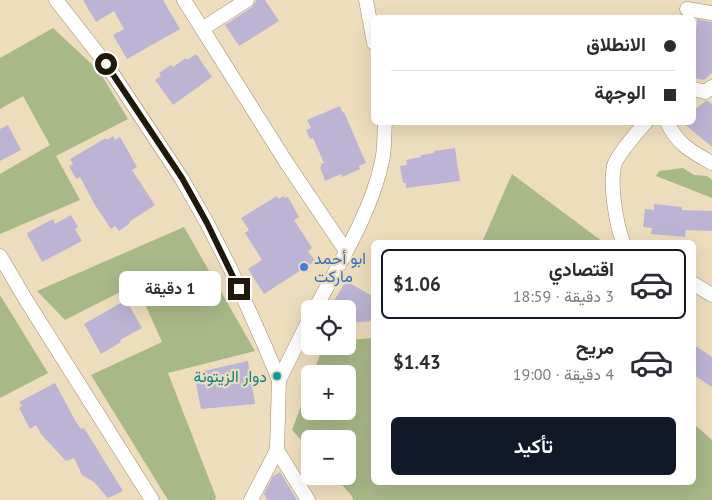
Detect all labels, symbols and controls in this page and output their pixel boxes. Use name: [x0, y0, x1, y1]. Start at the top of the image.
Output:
text: الانطلاق: [586, 32, 646, 56]
route start: [95, 53, 117, 75]
text: الوجهة: [594, 80, 646, 104]
place label: ابو أحمد ماركت: [314, 248, 366, 287]
text: اقتصادي: [549, 257, 614, 281]
marker: ابو أحمد ماركت: [298, 261, 310, 273]
icon: car: [629, 262, 674, 307]
callout: 1 دقيقة: [119, 272, 222, 306]
text: $1.06: [393, 272, 441, 296]
text: 1 دقيقة: [145, 278, 195, 298]
route end: [228, 278, 250, 300]
text: 3 دقيقة · 18:59: [513, 286, 614, 306]
map controls: [301, 300, 356, 485]
button: locate: [301, 300, 356, 355]
text: مريح: [576, 335, 614, 359]
icon: car: [629, 340, 674, 385]
text: $1.43: [393, 350, 441, 374]
text: 4 دقيقة · 19:00: [513, 364, 614, 384]
button: +: [301, 365, 356, 420]
place label: دوار الزيتونة: [194, 366, 267, 387]
marker: دوار الزيتونة: [271, 370, 283, 382]
button: تأكيد: [391, 417, 676, 475]
button: −: [301, 430, 356, 485]

